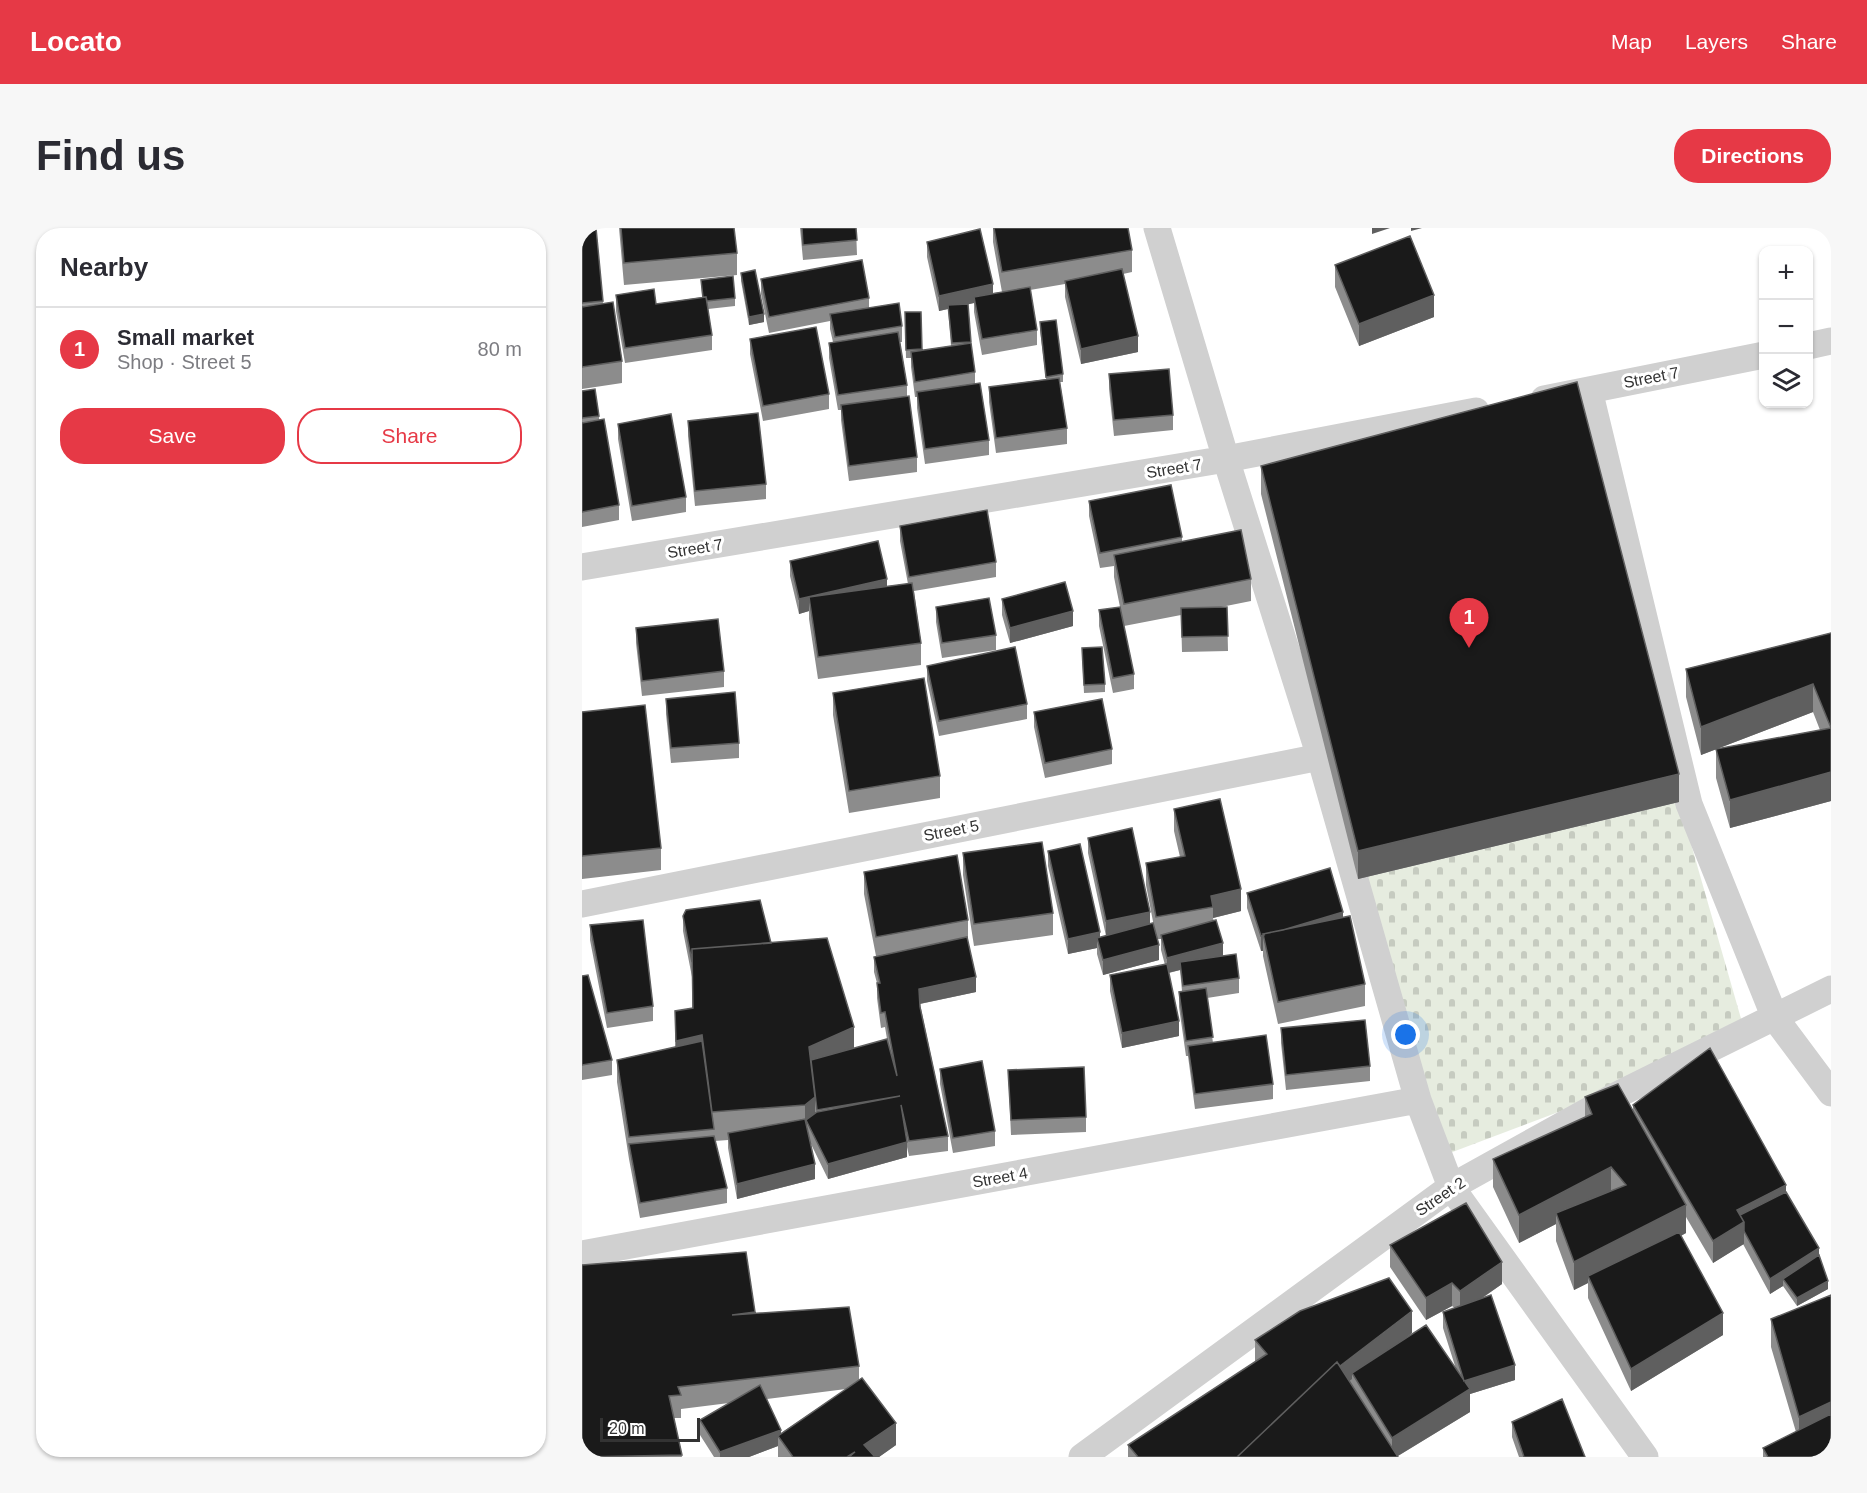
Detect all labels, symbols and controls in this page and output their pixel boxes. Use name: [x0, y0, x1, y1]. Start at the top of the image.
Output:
text: Locato: [30, 26, 122, 57]
text: Map: [1611, 30, 1652, 53]
text: Layers: [1685, 30, 1748, 53]
text: Share: [1781, 30, 1837, 53]
button: Directions: [1674, 129, 1831, 183]
text: Find us: [36, 132, 185, 179]
map controls: [1759, 246, 1813, 408]
button: +: [1759, 246, 1813, 300]
text: Nearby: [60, 252, 148, 282]
button: −: [1759, 300, 1813, 354]
text: Small market: [117, 325, 254, 350]
text: 1: [74, 338, 85, 360]
text: 80 m: [478, 338, 522, 360]
text: Shop · Street 5: [117, 351, 252, 373]
button: layers: [1759, 354, 1813, 408]
street label: Street 7: [1622, 364, 1680, 391]
button: Save: [60, 408, 285, 464]
button: Share: [297, 408, 522, 464]
street label: Street 7: [1145, 456, 1203, 481]
street label: Street 7: [666, 536, 724, 561]
pin: 1: [1450, 598, 1488, 648]
street label: Street 5: [922, 817, 980, 844]
your location: [1391, 1020, 1420, 1049]
street label: Street 4: [971, 1164, 1029, 1191]
street label: Street 2: [1412, 1174, 1468, 1219]
scale bar: [600, 1415, 700, 1442]
text: 20 m: [609, 1420, 645, 1437]

